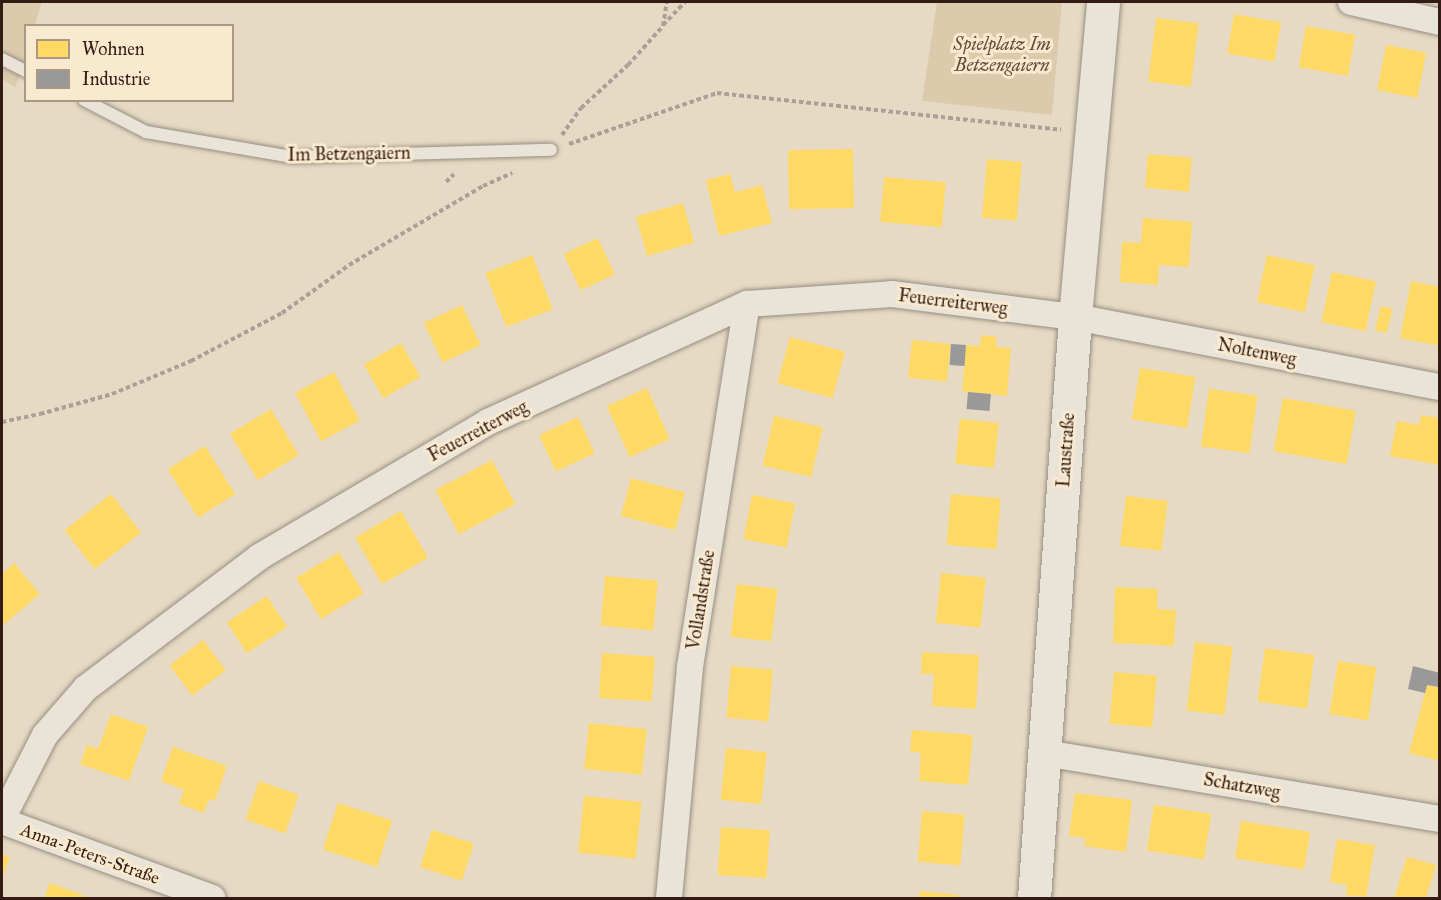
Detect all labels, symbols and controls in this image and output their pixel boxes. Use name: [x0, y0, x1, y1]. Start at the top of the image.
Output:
legend: [24, 24, 234, 102]
park label: Spielplatz Im Betzengaiern: [953, 34, 1051, 76]
text: Wohnen: [82, 38, 144, 60]
text: Industrie: [82, 68, 150, 90]
street label: Im Betzengaiern: [287, 142, 411, 166]
street label: Feuerreiterweg: [897, 285, 1009, 319]
street label: Noltenweg: [1216, 334, 1298, 370]
street label: Feuerreiterweg: [424, 396, 532, 466]
street label: Laustraße: [1053, 412, 1079, 488]
street label: Vollandstraße: [682, 549, 720, 651]
street label: Schatzweg: [1202, 769, 1282, 803]
street label: Anna-Peters-Straße: [18, 819, 162, 889]

